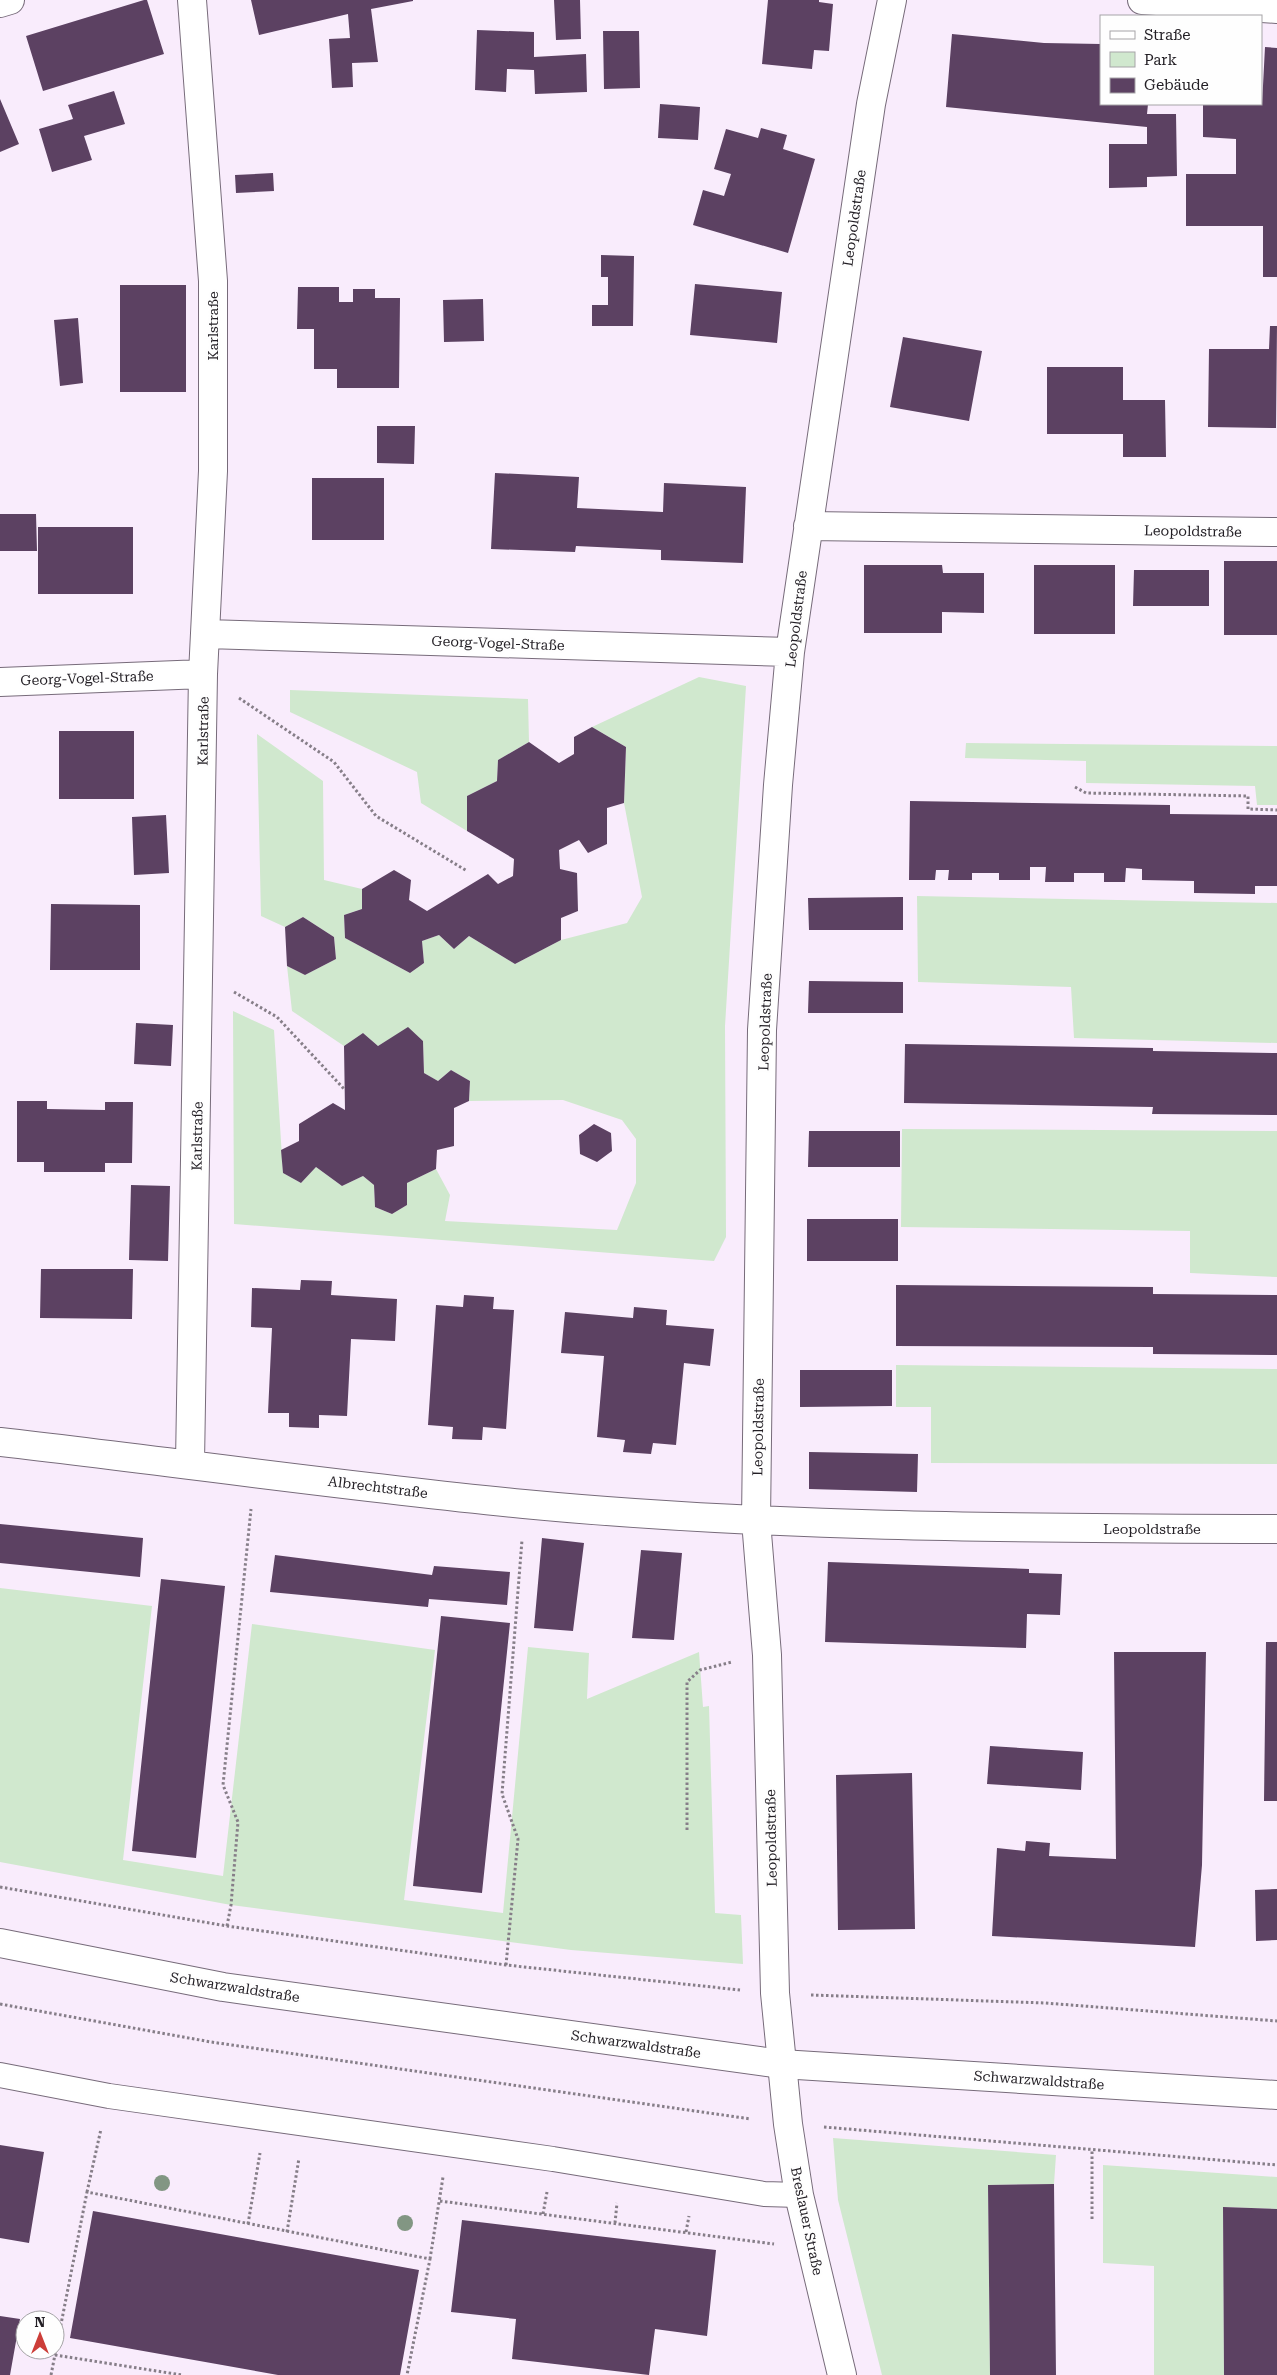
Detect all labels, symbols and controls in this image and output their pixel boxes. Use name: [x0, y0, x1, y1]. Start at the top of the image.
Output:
legend: [1100, 15, 1262, 105]
text: Straße: [1144, 26, 1191, 44]
text: Park: [1144, 51, 1178, 69]
text: Gebäude: [1144, 76, 1209, 94]
street label: Leopoldstraße: [839, 168, 869, 267]
street label: Karlstraße: [205, 291, 221, 361]
street label: Leopoldstraße: [1144, 522, 1242, 540]
street label: Leopoldstraße: [782, 569, 810, 668]
street label: Georg-Vogel-Straße: [431, 633, 565, 653]
street label: Georg-Vogel-Straße: [20, 668, 154, 688]
street label: Karlstraße: [194, 696, 212, 766]
street label: Leopoldstraße: [755, 973, 775, 1071]
street label: Karlstraße: [188, 1101, 206, 1171]
street label: Leopoldstraße: [749, 1378, 767, 1476]
street label: Albrechtstraße: [327, 1473, 429, 1501]
street label: Leopoldstraße: [1103, 1521, 1201, 1537]
street label: Leopoldstraße: [762, 1789, 780, 1887]
street label: Schwarzwaldstraße: [169, 1969, 301, 2005]
street label: Schwarzwaldstraße: [570, 2027, 702, 2061]
street label: Schwarzwaldstraße: [973, 2067, 1105, 2093]
street label: Breslauer Straße: [788, 2165, 826, 2277]
north arrow: [15, 2310, 65, 2360]
text: N: [35, 2314, 46, 2330]

